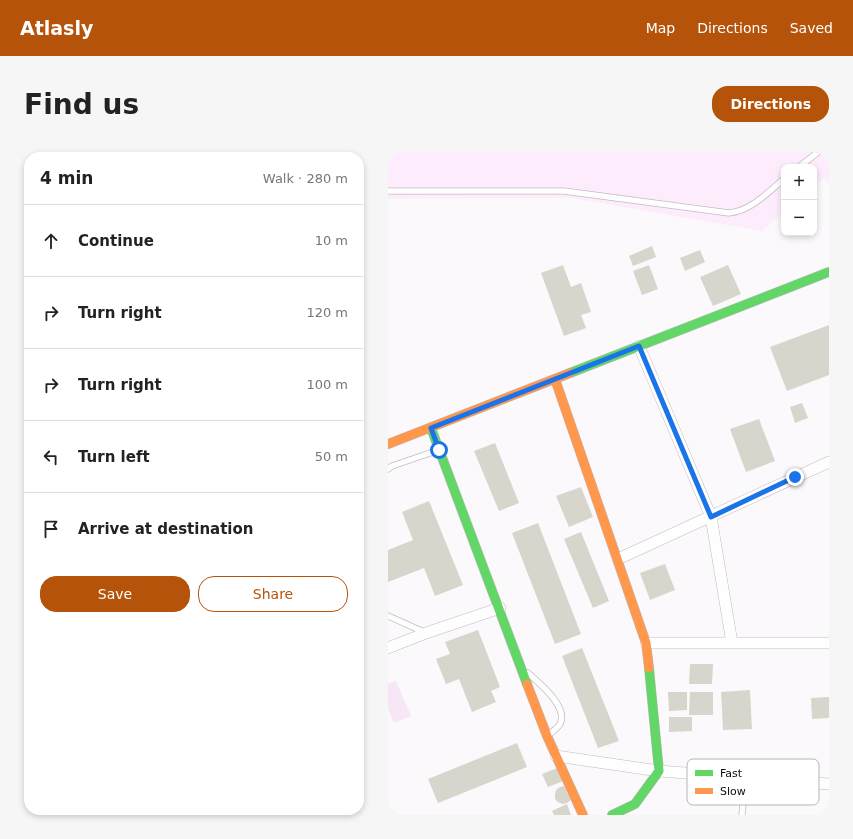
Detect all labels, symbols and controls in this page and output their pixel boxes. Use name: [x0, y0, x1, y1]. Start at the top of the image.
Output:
text: Atlasly: [20, 17, 93, 39]
text: Map: [646, 20, 675, 36]
text: Directions: [697, 20, 768, 36]
text: Saved: [790, 20, 833, 36]
button: Directions: [712, 86, 829, 122]
text: Find us: [24, 88, 139, 121]
map controls: [781, 164, 817, 236]
button: +: [781, 164, 817, 200]
text: 4 min: [40, 168, 93, 188]
text: Walk · 280 m: [263, 171, 348, 186]
button: −: [781, 200, 817, 236]
icon: ahead: [40, 230, 62, 252]
text: Continue: [78, 232, 154, 250]
text: 10 m: [315, 233, 348, 248]
icon: right: [40, 302, 62, 324]
text: Turn right: [78, 304, 162, 322]
text: 120 m: [306, 305, 348, 320]
icon: right: [40, 374, 62, 396]
text: Turn right: [78, 376, 162, 394]
text: 100 m: [306, 377, 348, 392]
route start: [430, 441, 448, 459]
icon: left: [40, 446, 62, 468]
text: Turn left: [78, 448, 150, 466]
text: 50 m: [315, 449, 348, 464]
route end: [786, 468, 804, 486]
icon: arrive: [40, 518, 62, 540]
text: Arrive at destination: [78, 520, 253, 538]
button: Save: [40, 576, 190, 612]
button: Share: [198, 576, 348, 612]
legend: [687, 759, 819, 805]
text: Fast: [720, 767, 743, 780]
text: Slow: [720, 785, 746, 798]

